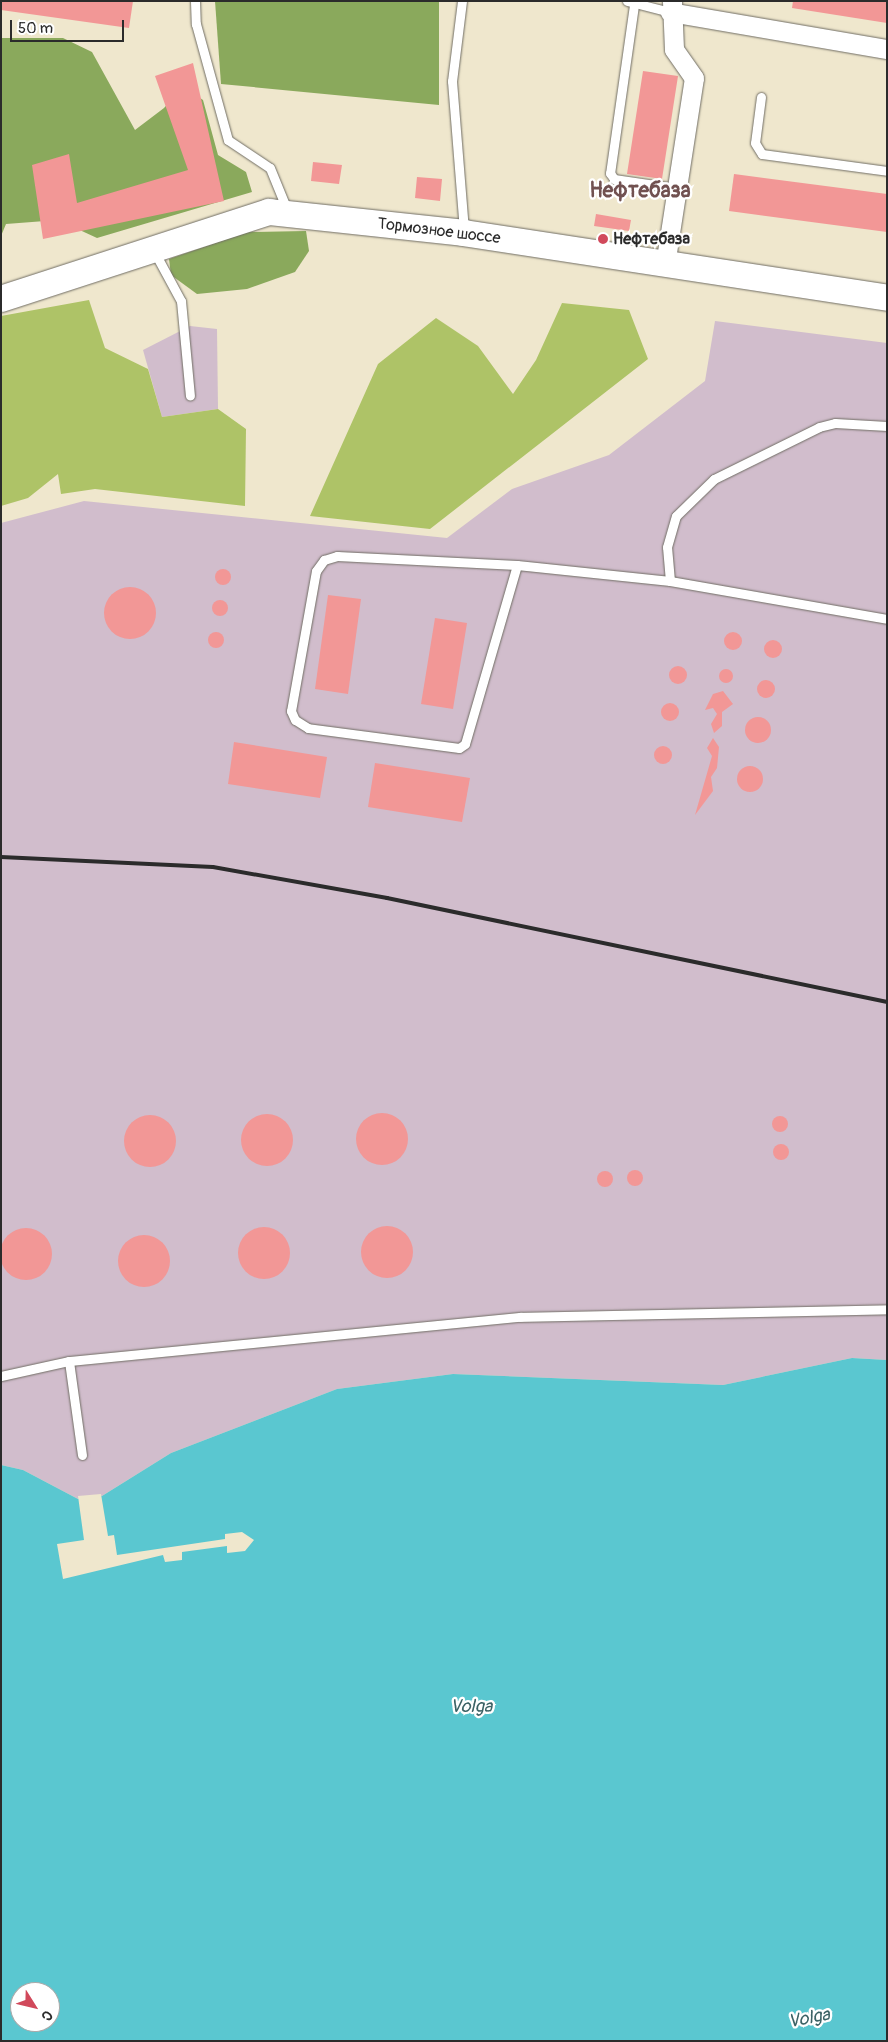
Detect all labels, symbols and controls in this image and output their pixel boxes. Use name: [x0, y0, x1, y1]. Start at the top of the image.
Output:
scale bar: [12, 10, 126, 42]
text: 50 m: [18, 19, 53, 38]
district label: Нефтебаза: [589, 178, 691, 204]
street label: Тормозное шоссе: [376, 214, 502, 248]
place label: Нефтебаза: [613, 229, 690, 249]
marker: Нефтебаза: [597, 233, 609, 245]
water label: Volga: [450, 1696, 492, 1718]
north arrow: [10, 1982, 60, 2032]
water label: Volga: [786, 2004, 832, 2034]
text: С: [37, 2007, 56, 2024]

